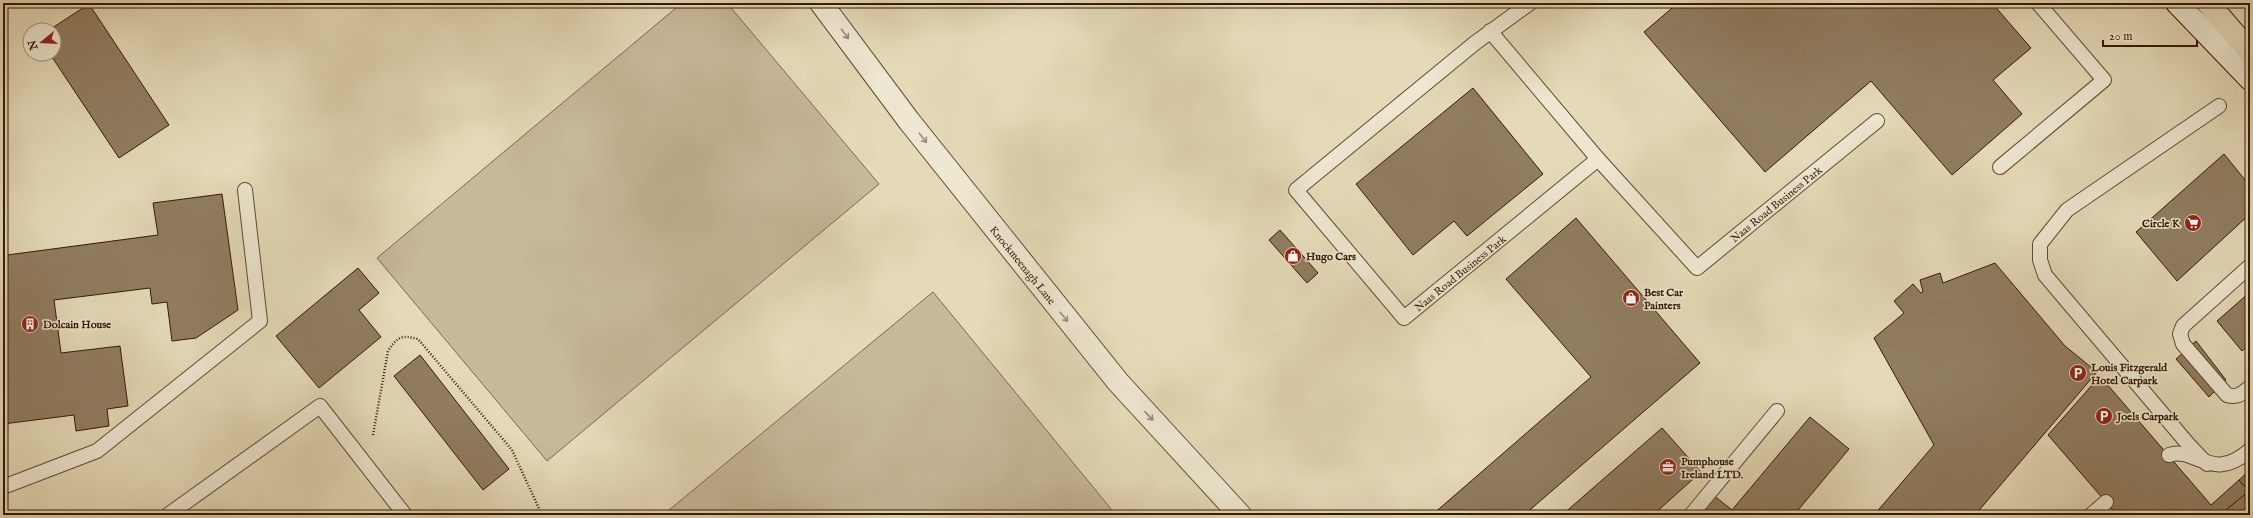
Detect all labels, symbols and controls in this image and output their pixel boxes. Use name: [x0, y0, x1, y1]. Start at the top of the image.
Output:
north arrow: [22, 22, 62, 62]
scale bar: [2103, 22, 2197, 48]
one-way arrow: [840, 29, 849, 40]
text: 20 m: [2109, 29, 2132, 44]
text: N: [25, 38, 42, 52]
one-way arrow: [919, 133, 927, 144]
street label: Naas Road Business Park: [1728, 163, 1825, 246]
supermarket icon: Circle K: [2183, 213, 2203, 233]
place label: Circle K: [2142, 217, 2181, 231]
street label: Knockmeenagh Lane: [986, 223, 1058, 308]
street label: Naas Road Business Park: [1412, 232, 1509, 315]
shop icon: Hugo Cars: [1283, 246, 1303, 266]
place label: Hugo Cars: [1306, 250, 1356, 264]
place label: Best Car Painters: [1644, 286, 1684, 313]
shop icon: Best Car Painters: [1621, 288, 1641, 308]
one-way arrow: [1060, 311, 1069, 322]
building icon: Dolcain House: [20, 314, 40, 334]
place label: Dolcain House: [43, 318, 111, 332]
place label: Louis Fitzgerald Hotel Carpark: [2090, 361, 2168, 388]
parking icon: Louis Fitzgerald Hotel Carpark: [2068, 363, 2088, 383]
parking icon: Joels Carpark: [2094, 406, 2114, 426]
place label: Joels Carpark: [2115, 410, 2180, 424]
one-way arrow: [1144, 411, 1153, 421]
place label: Pumphouse Ireland LTD.: [1681, 455, 1744, 482]
office icon: Pumphouse Ireland LTD.: [1658, 457, 1678, 477]

